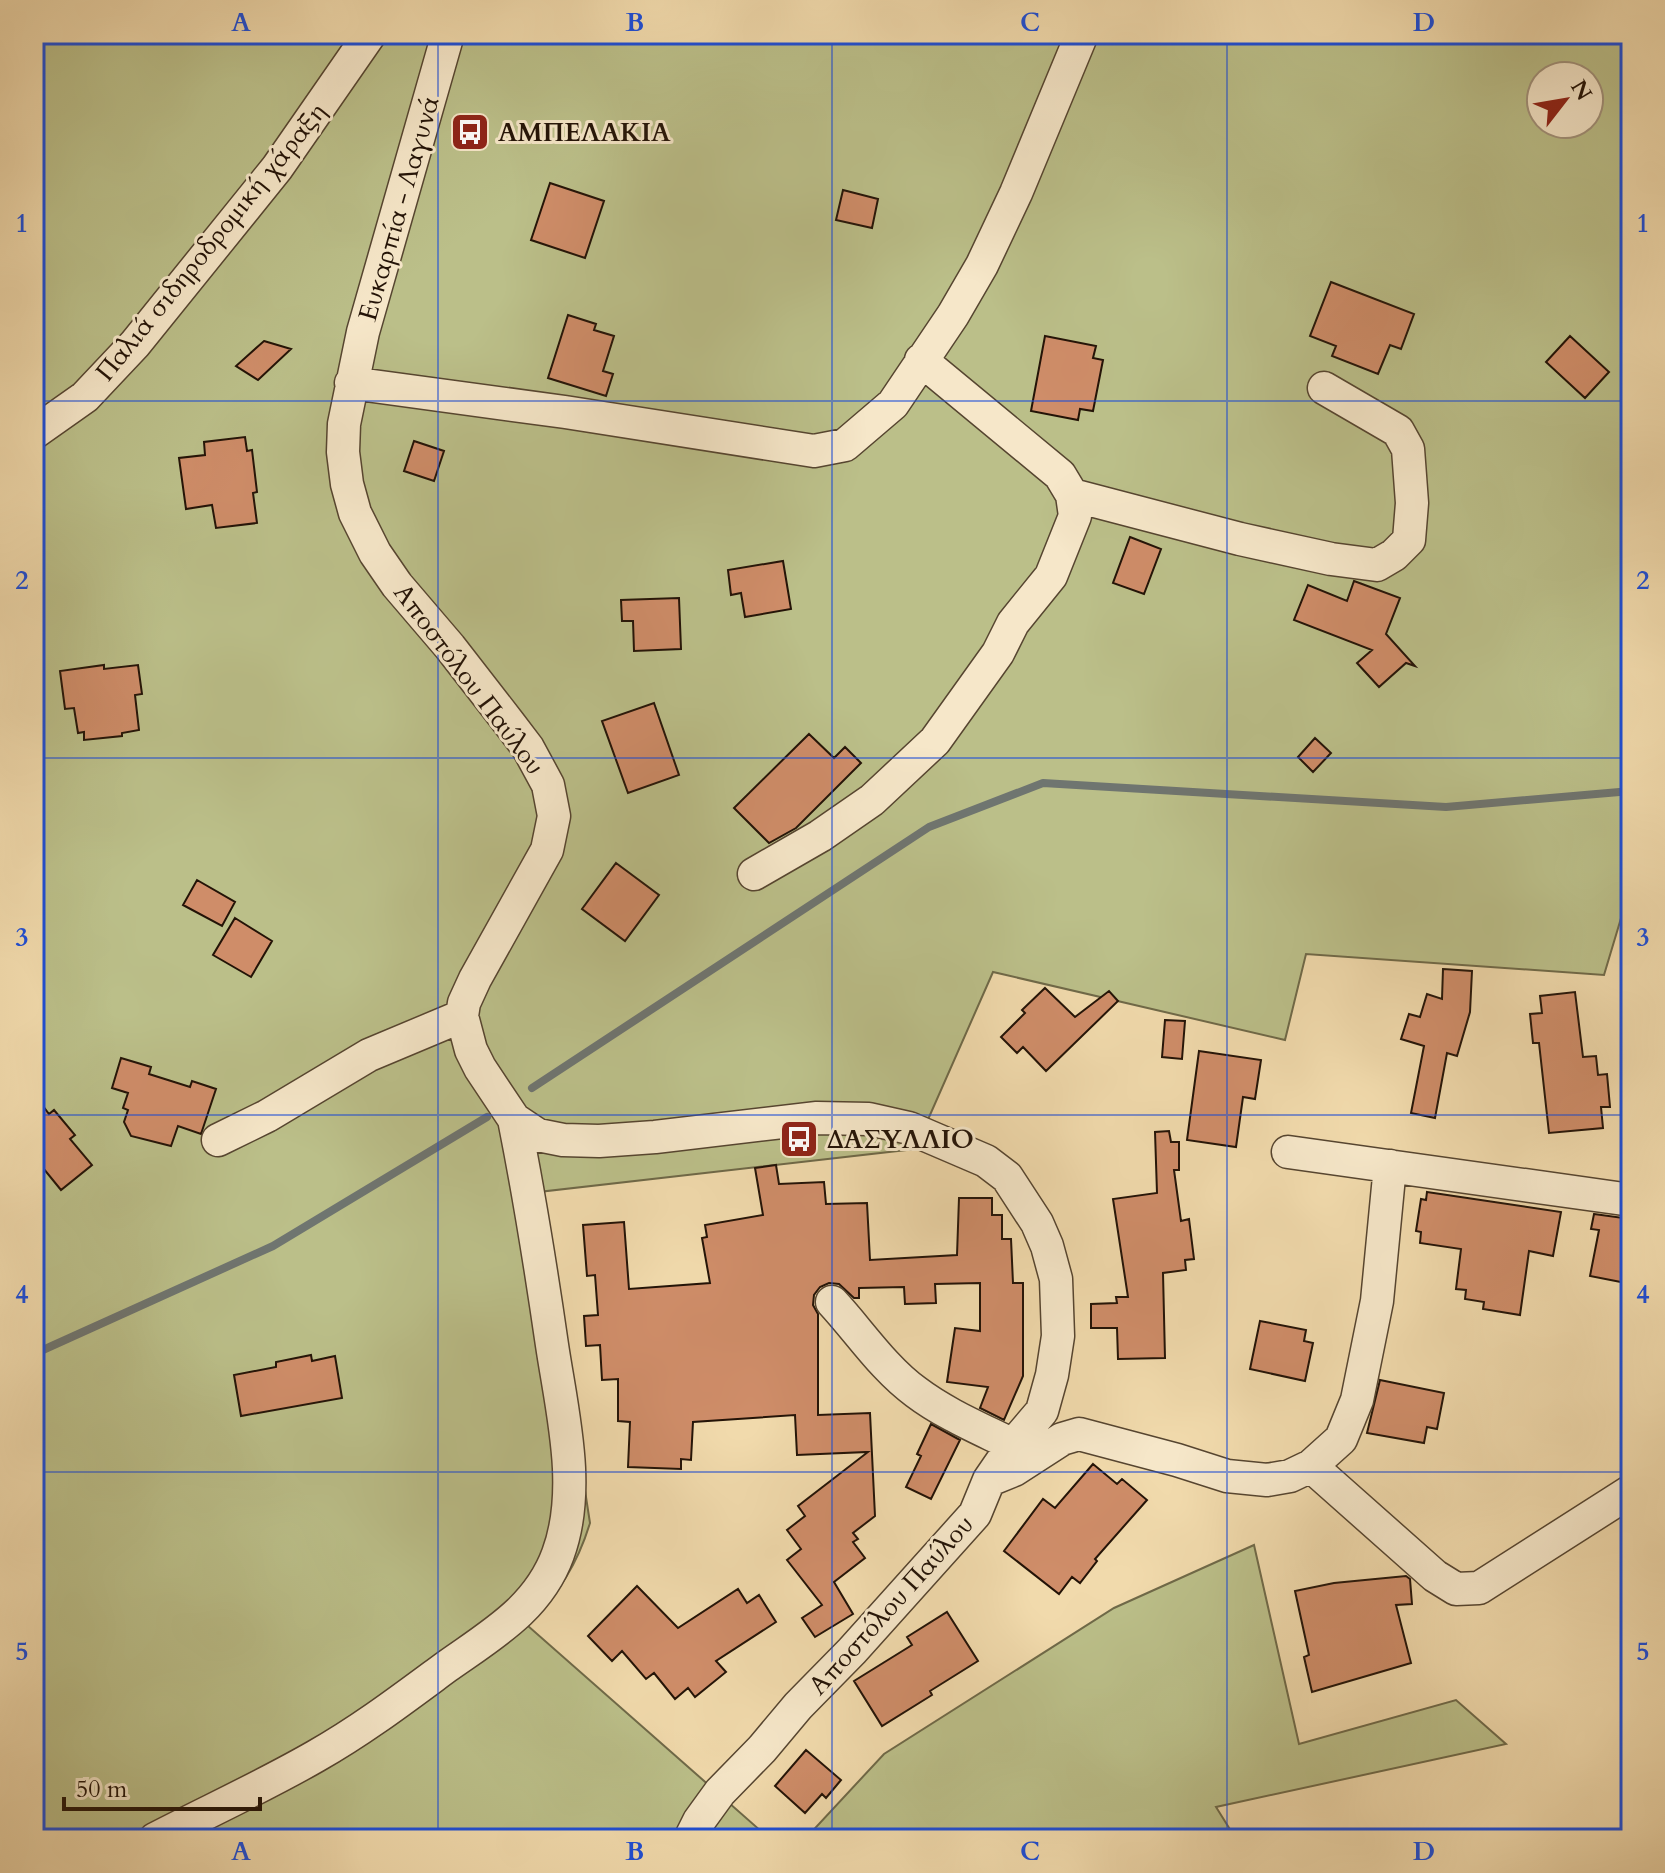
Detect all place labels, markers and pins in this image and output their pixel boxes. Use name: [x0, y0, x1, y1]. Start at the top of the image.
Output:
bus stop icon: ΑΜΠΕΛΑΚΙΑ: [449, 111, 491, 153]
place label: ΑΜΠΕΛΑΚΙΑ: [498, 115, 671, 150]
bus stop icon: ΔΑΣΥΛΛΙΟ: [778, 1118, 820, 1160]
place label: ΔΑΣΥΛΛΙΟ: [827, 1122, 974, 1157]

